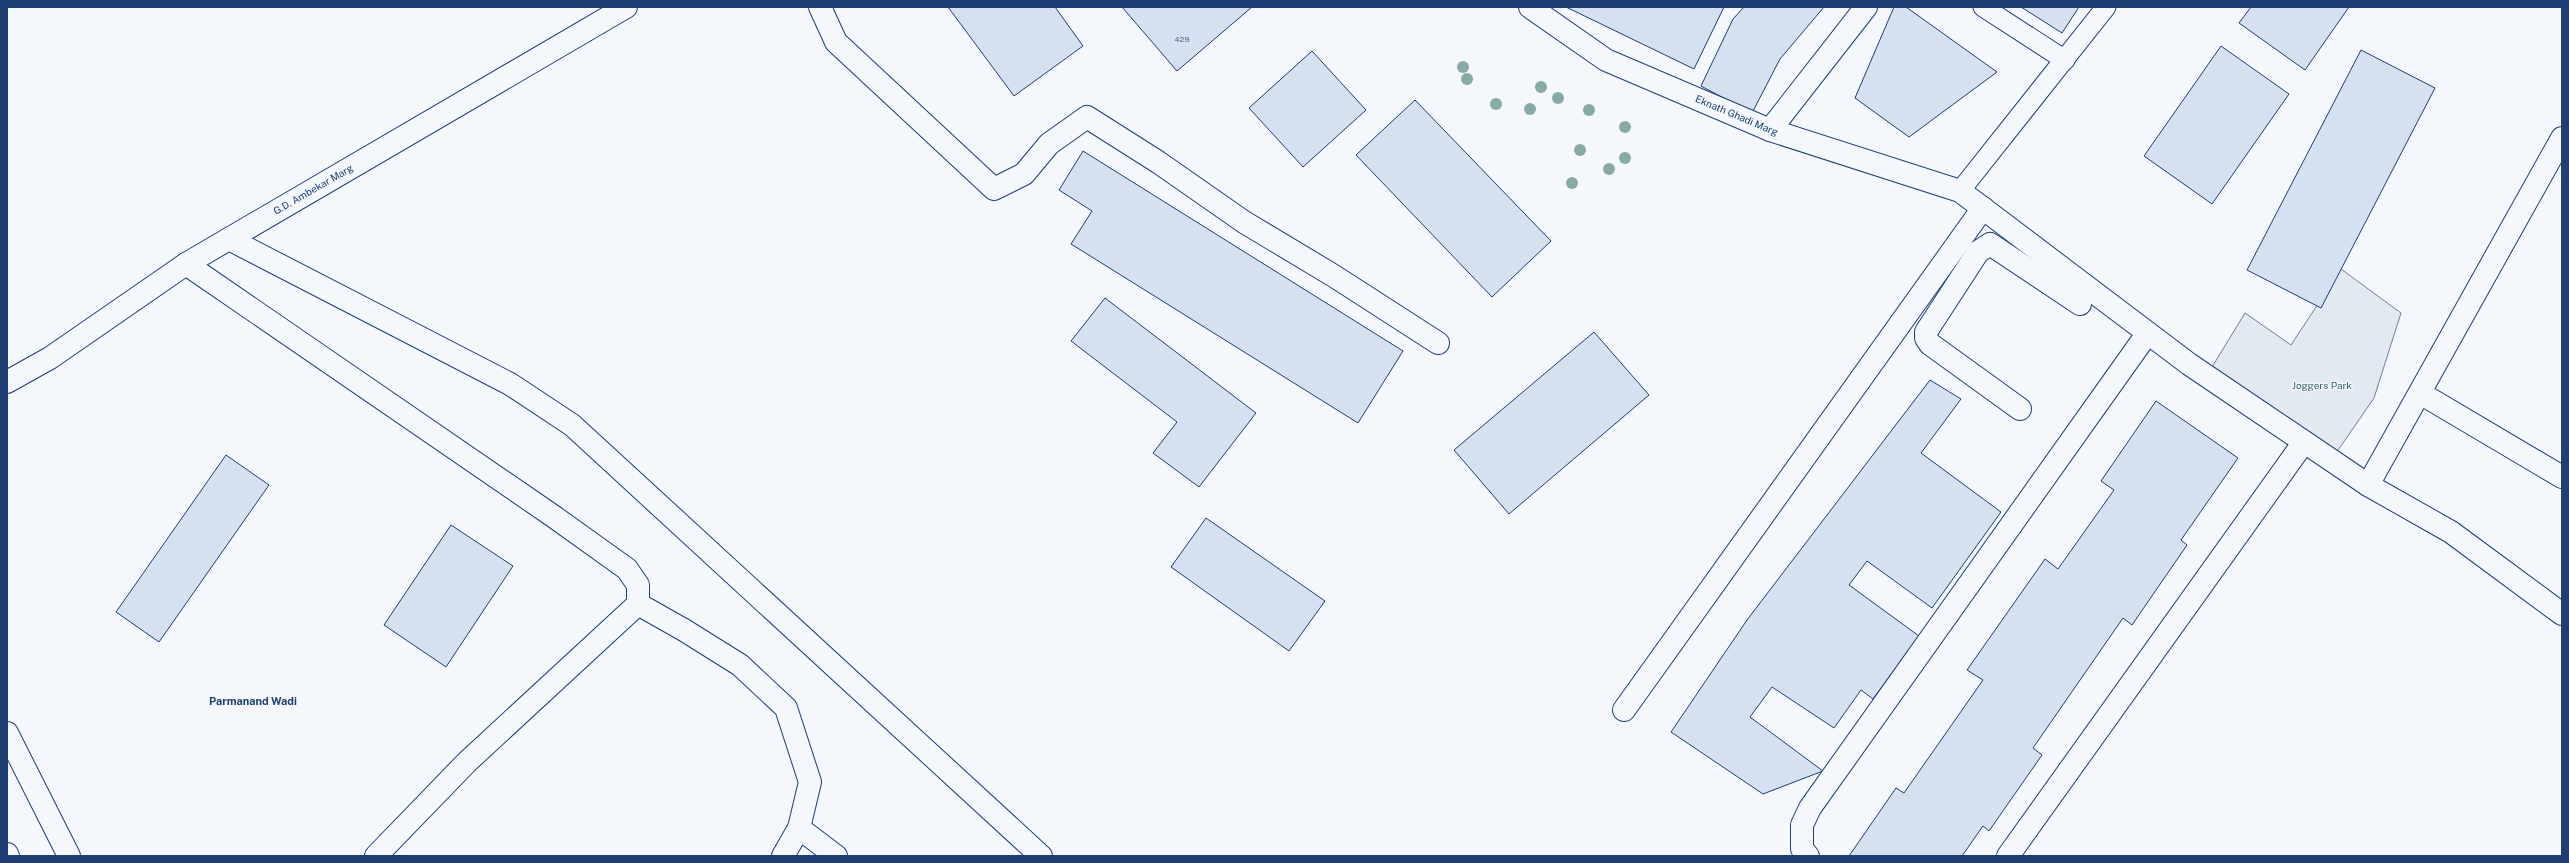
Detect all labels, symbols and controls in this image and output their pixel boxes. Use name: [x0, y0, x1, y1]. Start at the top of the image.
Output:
house number: 429: [1175, 34, 1189, 44]
street label: Eknath Ghadi Marg: [1694, 92, 1780, 138]
street label: G.D. Ambekar Marg: [271, 161, 355, 217]
park label: Joggers Park: [2292, 379, 2352, 391]
district label: Parmanand Wadi: [209, 695, 297, 707]

